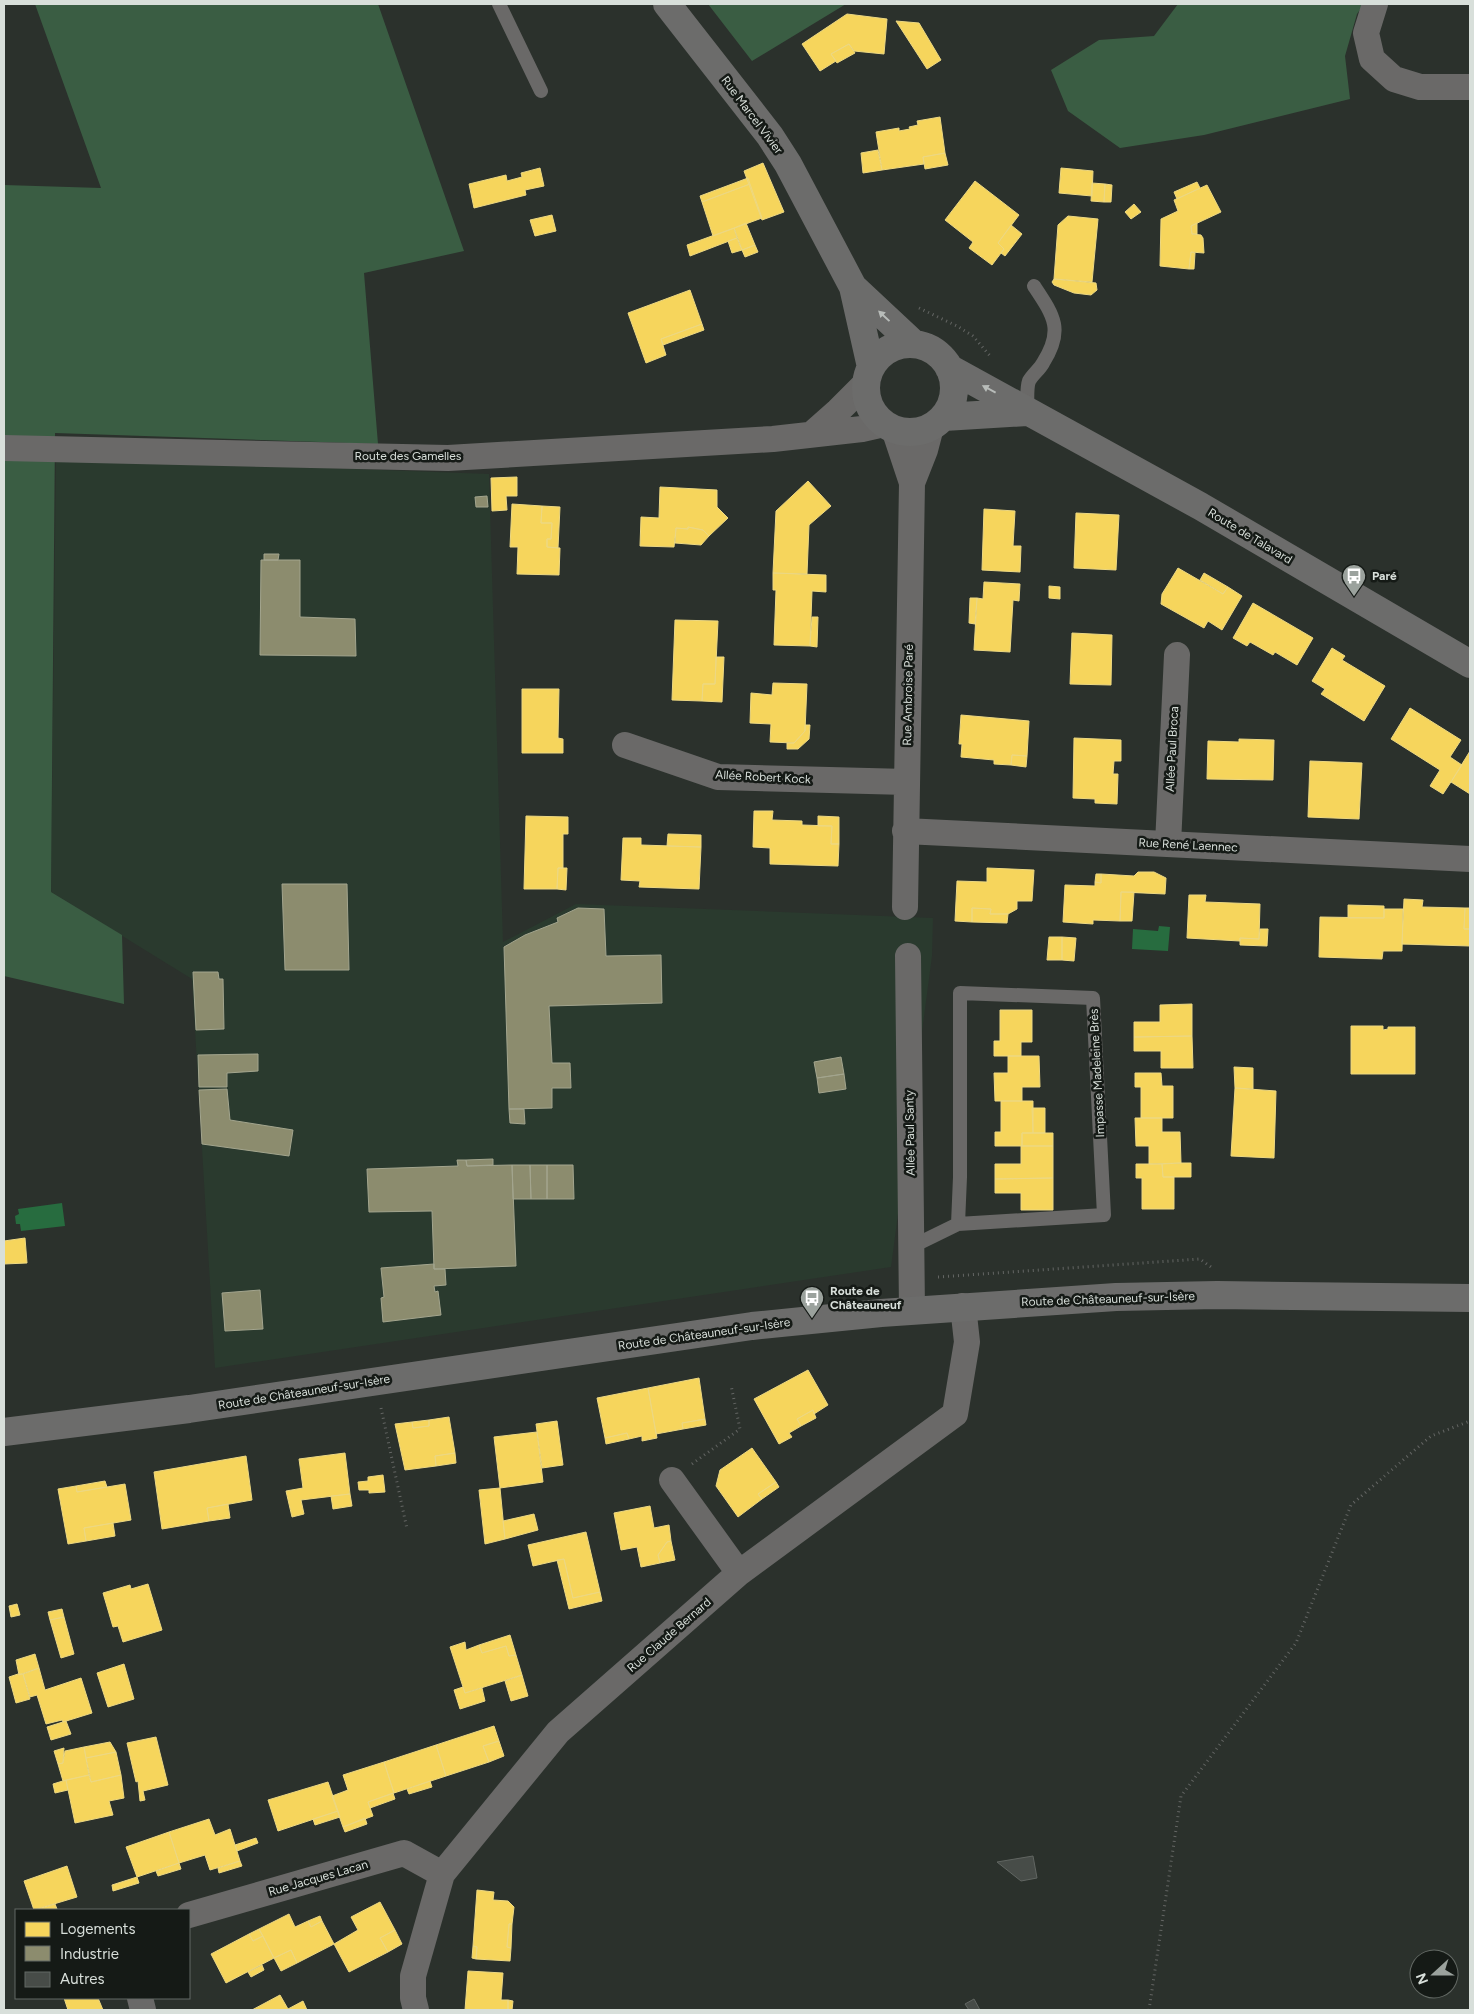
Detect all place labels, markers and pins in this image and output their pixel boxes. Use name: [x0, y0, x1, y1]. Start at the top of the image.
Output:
bus stop icon: Paré: [1341, 563, 1367, 597]
place label: Paré: [1372, 569, 1397, 583]
place label: Route de Châteauneuf: [830, 1284, 902, 1312]
bus stop icon: Route de Châteauneuf: [799, 1285, 825, 1319]

